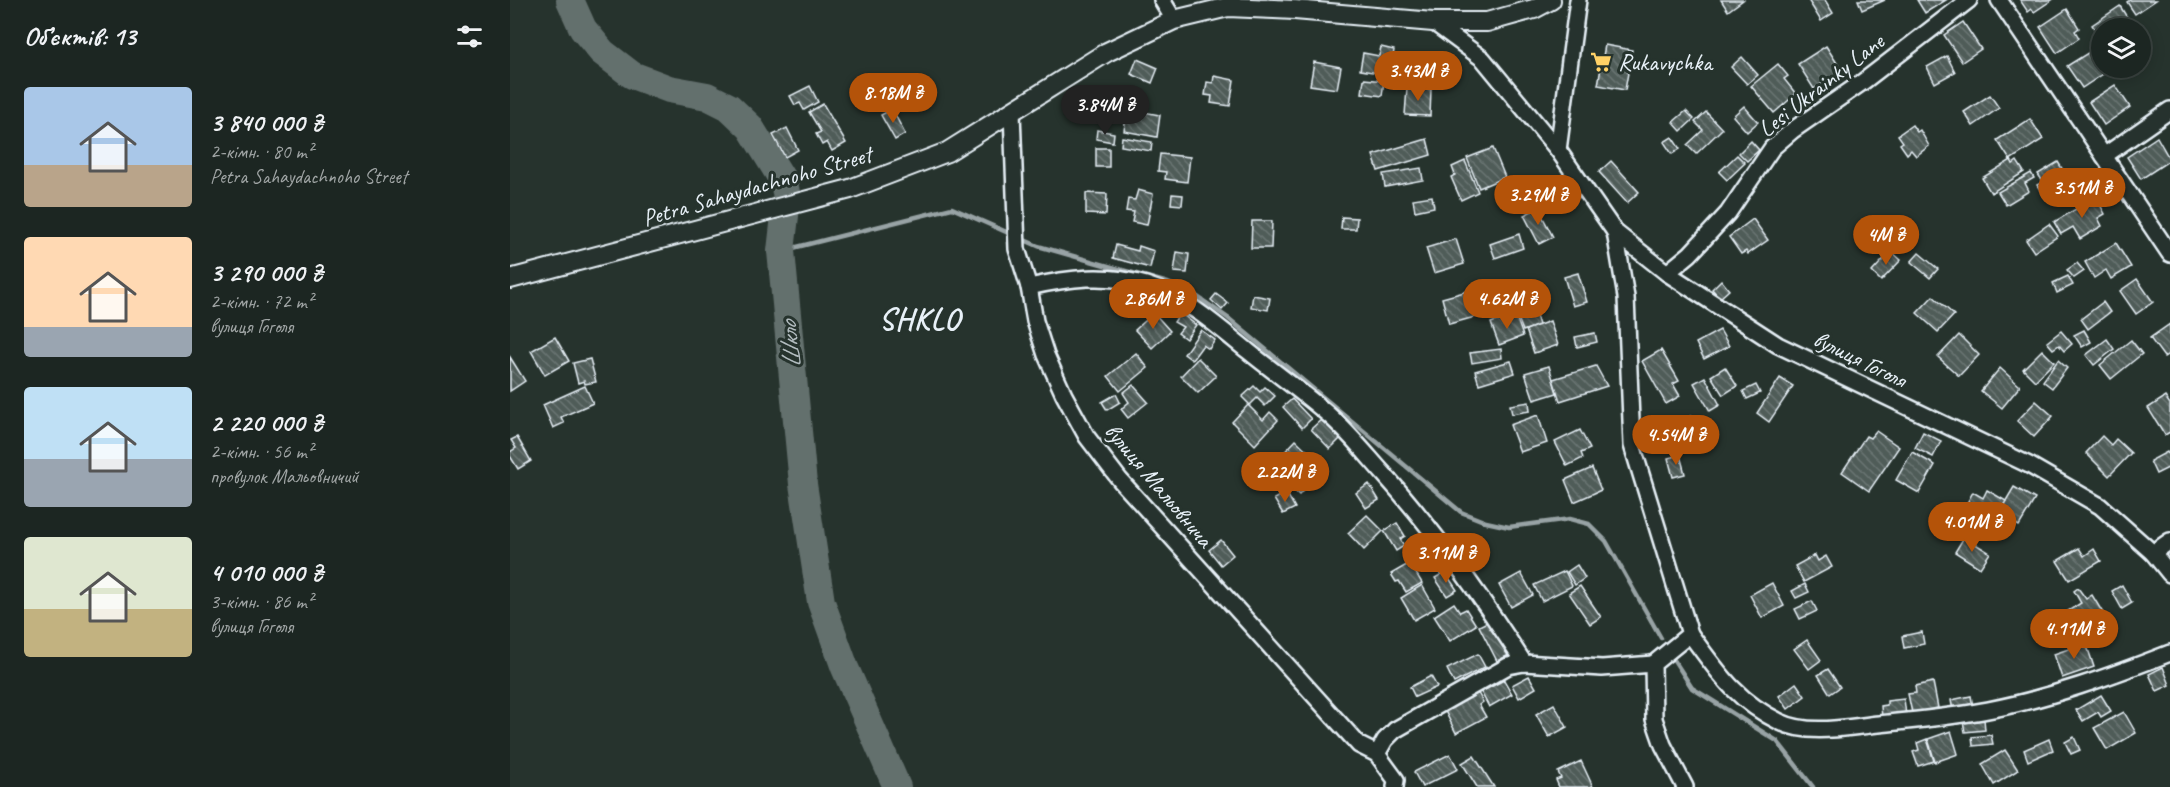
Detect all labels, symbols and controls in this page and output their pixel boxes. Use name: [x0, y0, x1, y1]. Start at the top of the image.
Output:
map controls: [2091, 18, 2151, 78]
button: layers: [2091, 18, 2151, 78]
text: Об’єктів: 13: [24, 20, 136, 53]
icon: filters: [453, 20, 486, 53]
street label: Lesi Ukrainky Lane: [1752, 25, 1892, 144]
place label: Rukavychka: [1618, 47, 1714, 77]
supermarket icon: Rukavychka: [1589, 50, 1613, 74]
pin: 3.43M ₴: [1363, 51, 1473, 102]
text: 3.43M ₴: [1388, 58, 1448, 83]
pin: 8.18M ₴: [838, 73, 948, 124]
text: 8.18M ₴: [863, 80, 923, 105]
pin: 3.84M ₴: [1050, 85, 1160, 136]
text: 3.84M ₴: [1075, 92, 1135, 117]
text: 3 840 000 ₴: [210, 106, 323, 139]
icon: home: [72, 111, 144, 183]
street label: Petra Sahaydachnoho Street: [639, 138, 878, 233]
text: 2-кімн. · 80 m²: [210, 139, 313, 164]
text: Petra Sahaydachnoho Street: [210, 164, 407, 189]
pin: 3.51M ₴: [2027, 168, 2137, 219]
pin: 3.29M ₴: [1483, 175, 1593, 226]
text: 3.51M ₴: [2052, 175, 2112, 200]
text: 3.29M ₴: [1508, 182, 1568, 207]
pin: 4M ₴: [1850, 215, 1922, 266]
text: 4M ₴: [1867, 222, 1905, 247]
text: 3 290 000 ₴: [210, 256, 322, 289]
icon: home: [72, 261, 144, 333]
pin: 2.86M ₴: [1098, 279, 1208, 330]
pin: 4.62M ₴: [1452, 279, 1562, 330]
text: 2.86M ₴: [1123, 286, 1183, 311]
text: 4.62M ₴: [1477, 286, 1537, 311]
text: 2-кімн. · 72 m²: [210, 289, 313, 314]
district label: SHKLO: [879, 300, 963, 338]
text: вулиця Гоголя: [210, 314, 293, 339]
water label: Шкло: [771, 316, 809, 370]
street label: вулиця Гоголя: [1809, 324, 1913, 395]
text: 2 220 000 ₴: [210, 406, 323, 439]
icon: home: [72, 411, 144, 483]
pin: 4.54M ₴: [1621, 415, 1731, 466]
street label: вулиця Мальовнича: [1098, 417, 1221, 555]
text: 4.54M ₴: [1646, 422, 1706, 447]
text: 2-кімн. · 56 m²: [210, 439, 313, 464]
pin: 2.22M ₴: [1230, 452, 1340, 503]
text: 2.22M ₴: [1255, 459, 1315, 484]
text: провулок Мальовничий: [210, 464, 359, 489]
pin: 4.01M ₴: [1917, 502, 2027, 553]
text: 4.01M ₴: [1942, 509, 2002, 534]
pin: 3.11M ₴: [1391, 533, 1501, 584]
text: 3.11M ₴: [1416, 540, 1476, 565]
text: 4 010 000 ₴: [210, 556, 323, 589]
icon: home: [72, 561, 144, 633]
text: 3-кімн. · 86 m²: [210, 589, 313, 614]
pin: 4.11M ₴: [2019, 609, 2129, 660]
text: вулиця Гоголя: [210, 614, 293, 639]
text: 4.11M ₴: [2044, 616, 2104, 641]

